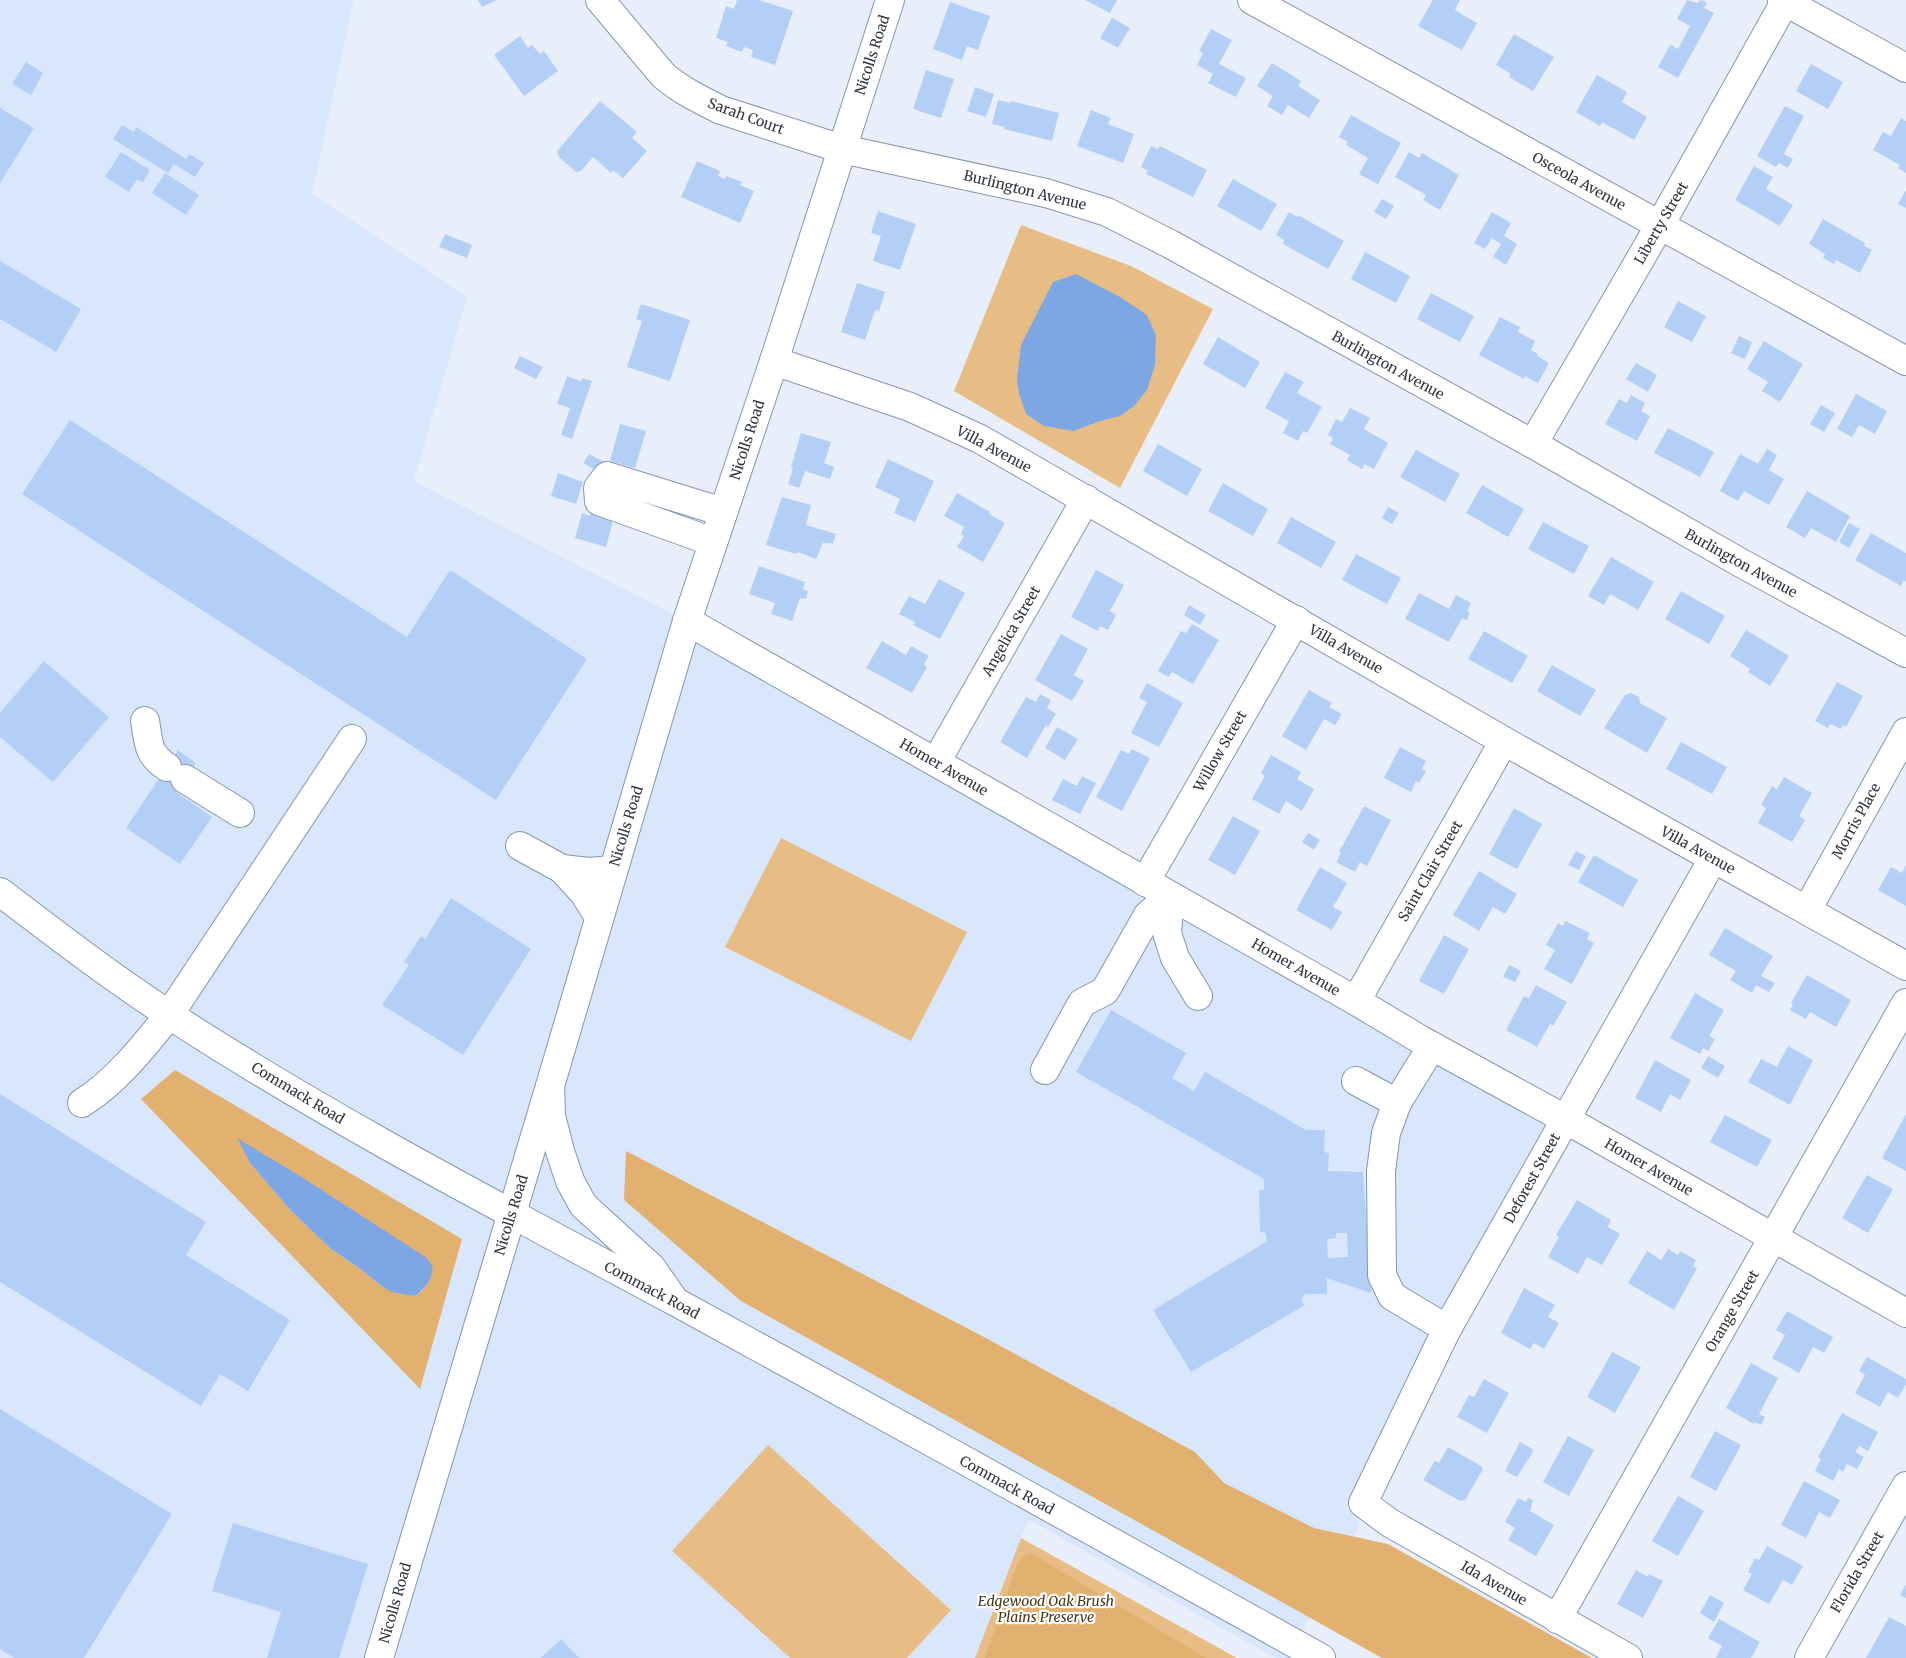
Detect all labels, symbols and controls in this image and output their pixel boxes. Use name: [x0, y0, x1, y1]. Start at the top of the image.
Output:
street label: Nicolls Road: [851, 12, 894, 97]
street label: Sarah Court: [705, 94, 787, 138]
street label: Osceola Avenue: [1529, 148, 1629, 214]
street label: Burlington Avenue: [962, 166, 1088, 214]
street label: Liberty Street: [1630, 178, 1692, 267]
street label: Burlington Avenue: [1329, 327, 1447, 403]
street label: Nicolls Road: [726, 397, 769, 482]
street label: Villa Avenue: [953, 421, 1035, 476]
street label: Burlington Avenue: [1682, 525, 1800, 601]
street label: Angelica Street: [977, 582, 1044, 680]
street label: Villa Avenue: [1305, 620, 1386, 677]
street label: Willow Street: [1189, 707, 1251, 795]
street label: Homer Avenue: [897, 734, 991, 800]
street label: Morris Place: [1828, 780, 1884, 862]
street label: Nicolls Road: [605, 783, 647, 868]
street label: Saint Clair Street: [1394, 817, 1466, 925]
street label: Villa Avenue: [1657, 822, 1738, 878]
street label: Homer Avenue: [1249, 934, 1343, 1000]
street label: Commack Road: [248, 1058, 348, 1128]
street label: Deforest Street: [1500, 1129, 1564, 1226]
street label: Homer Avenue: [1602, 1134, 1696, 1200]
street label: Nicolls Road: [490, 1172, 532, 1257]
street label: Commack Road: [601, 1257, 703, 1323]
street label: Orange Street: [1701, 1266, 1763, 1355]
street label: Commack Road: [956, 1452, 1058, 1519]
street label: Florida Street: [1826, 1528, 1888, 1616]
street label: Ida Avenue: [1458, 1557, 1530, 1609]
street label: Nicolls Road: [375, 1560, 415, 1645]
park label: Edgewood Oak Brush Plains Preserve: [978, 1592, 1114, 1626]

